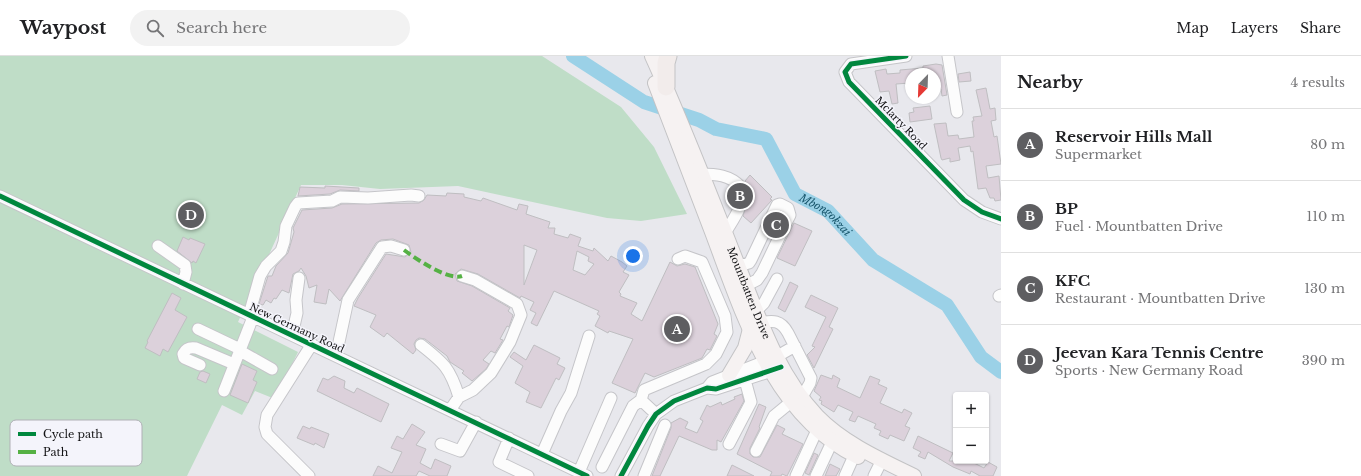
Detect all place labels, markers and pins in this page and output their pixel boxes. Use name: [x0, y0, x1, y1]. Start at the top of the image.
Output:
pin: B: [727, 181, 753, 211]
pin: D: [178, 200, 204, 230]
pin: C: [763, 210, 789, 240]
pin: A: [664, 314, 690, 344]

